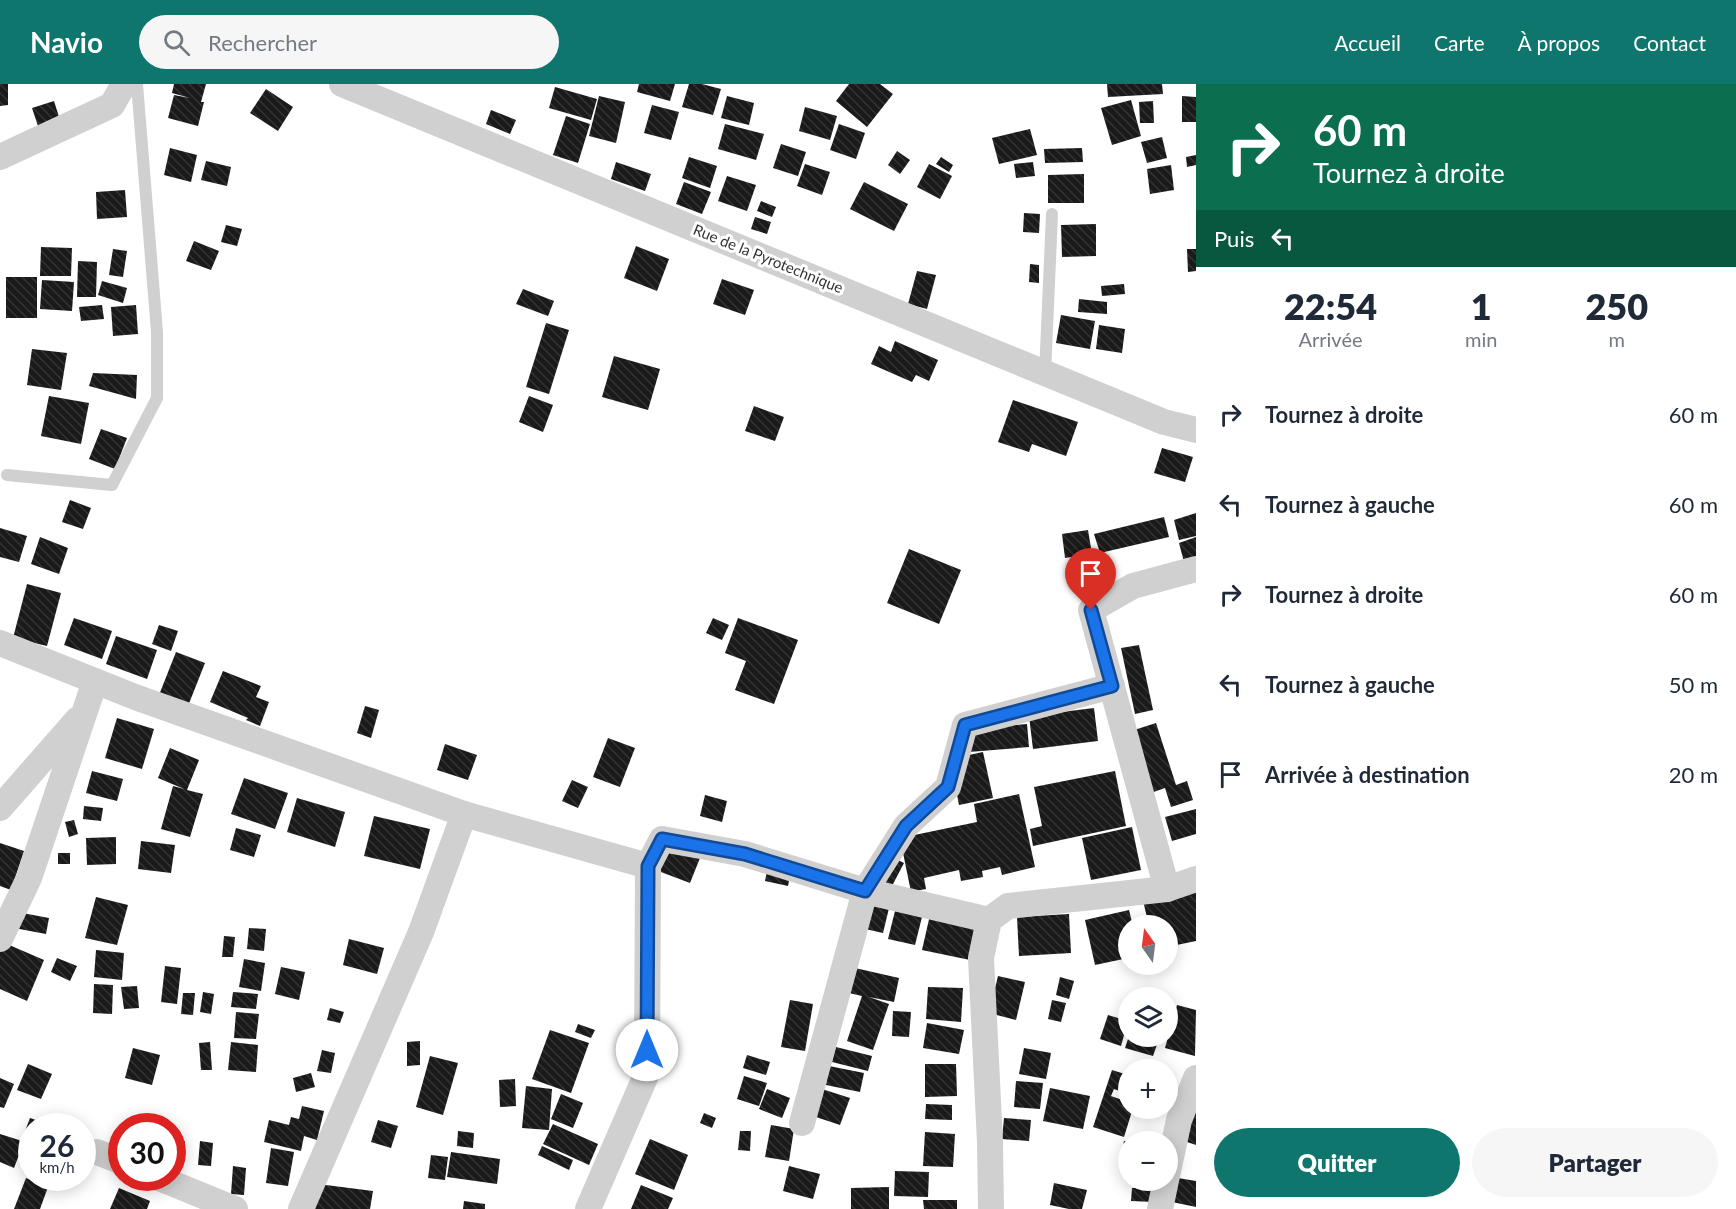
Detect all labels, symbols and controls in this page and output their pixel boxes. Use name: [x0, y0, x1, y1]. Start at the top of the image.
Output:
search box: [139, 15, 559, 69]
text: Navio: [30, 25, 103, 59]
icon: search: [160, 26, 193, 59]
text: Rechercher: [208, 29, 317, 56]
text: Accueil: [1334, 30, 1401, 55]
text: Carte: [1434, 30, 1485, 55]
text: À propos: [1518, 30, 1600, 55]
text: Contact: [1633, 30, 1706, 55]
text: 60 m: [1313, 105, 1407, 155]
icon: right: [1214, 108, 1292, 186]
text: Tournez à droite: [1313, 156, 1505, 189]
street label: Rue de la Pyrotechnique: [691, 220, 846, 296]
icon: left: [1266, 222, 1299, 255]
text: Puis: [1214, 225, 1254, 252]
text: 22:54: [1284, 284, 1377, 328]
text: 1: [1471, 284, 1492, 328]
text: 250: [1585, 284, 1648, 328]
text: Arrivée: [1298, 327, 1363, 351]
text: min: [1465, 327, 1497, 351]
text: m: [1608, 327, 1625, 351]
icon: right: [1214, 398, 1247, 431]
text: Tournez à droite: [1265, 401, 1423, 428]
text: 60 m: [1669, 401, 1718, 428]
icon: left: [1214, 488, 1247, 521]
text: Tournez à gauche: [1265, 491, 1435, 518]
text: 60 m: [1669, 491, 1718, 518]
pin: [1065, 548, 1116, 610]
icon: arrive: [1074, 557, 1107, 590]
icon: right: [1214, 578, 1247, 611]
text: Tournez à droite: [1265, 581, 1423, 608]
text: 60 m: [1669, 581, 1718, 608]
icon: left: [1214, 668, 1247, 701]
text: Tournez à gauche: [1265, 671, 1435, 698]
text: 50 m: [1669, 671, 1718, 698]
icon: arrive: [1214, 758, 1247, 791]
text: Arrivée à destination: [1265, 761, 1470, 788]
text: 20 m: [1669, 761, 1718, 788]
north arrow: [1118, 915, 1178, 975]
map controls: [1118, 915, 1178, 1191]
button: layers: [1118, 987, 1178, 1047]
position arrow: [615, 1018, 679, 1082]
button: +: [1118, 1059, 1178, 1119]
speed limit sign: 30: [108, 1113, 186, 1191]
text: 26: [40, 1127, 74, 1163]
button: Quitter: [1214, 1128, 1460, 1197]
button: Partager: [1472, 1128, 1718, 1197]
button: −: [1118, 1131, 1178, 1191]
text: km/h: [39, 1158, 75, 1176]

